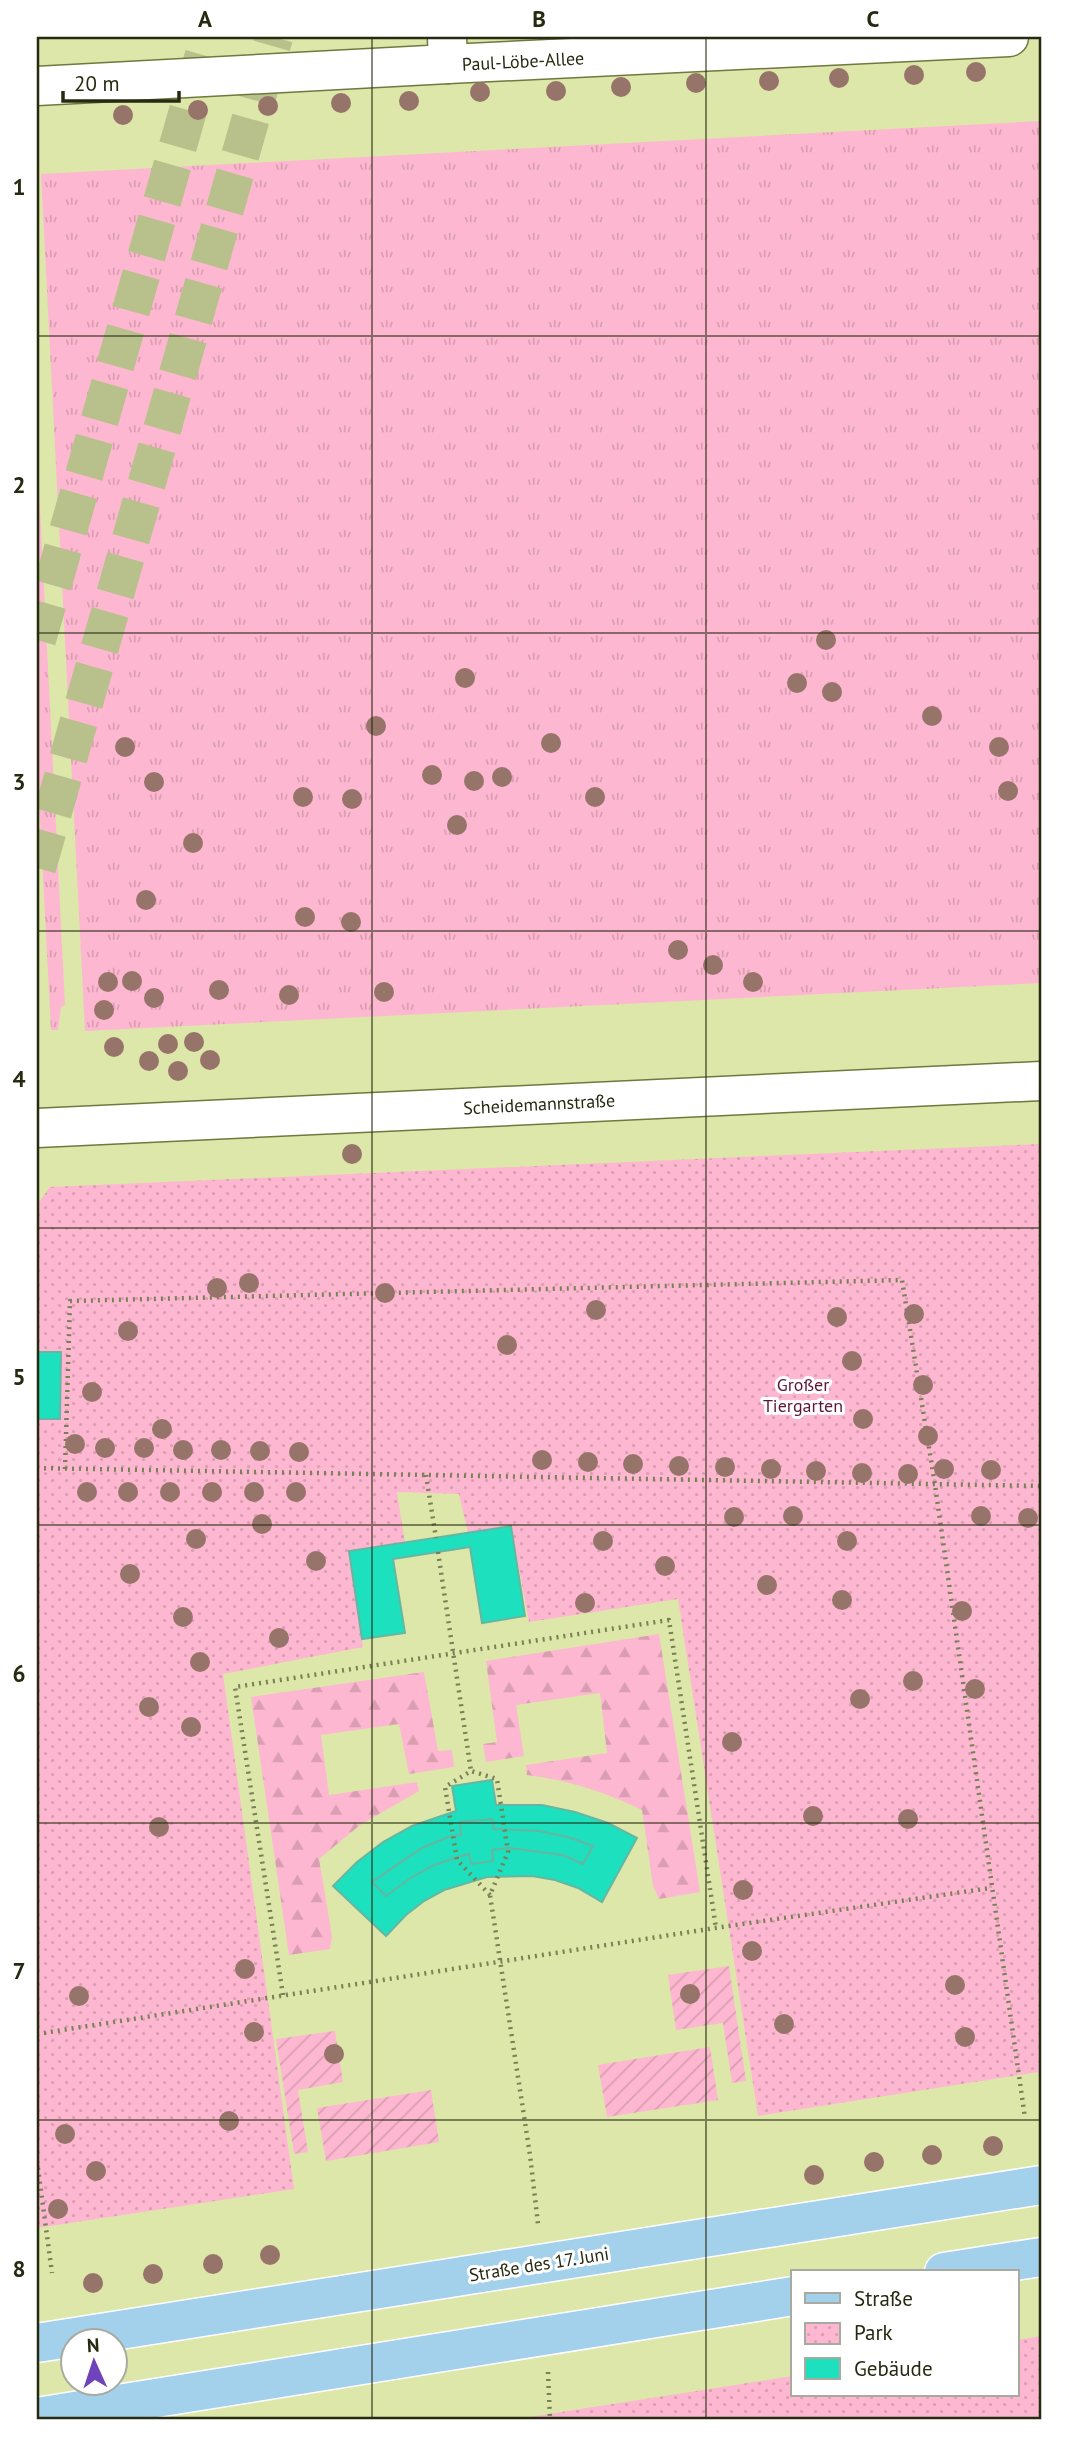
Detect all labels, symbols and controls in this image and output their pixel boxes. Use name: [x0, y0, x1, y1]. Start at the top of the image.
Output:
text: A: [198, 4, 212, 33]
text: B: [532, 4, 546, 33]
text: C: [867, 4, 880, 33]
street label: Paul-Löbe-Allee: [461, 46, 585, 76]
scale bar: [63, 60, 178, 104]
text: 20 m: [74, 70, 120, 97]
text: 1: [12, 172, 26, 201]
text: 2: [12, 470, 26, 499]
text: 3: [12, 767, 26, 796]
text: 4: [12, 1064, 26, 1093]
street label: Scheidemannstraße: [462, 1089, 616, 1119]
text: 5: [12, 1362, 26, 1391]
park label: Großer Tiergarten: [763, 1373, 843, 1417]
text: 6: [12, 1659, 26, 1688]
text: 7: [12, 1956, 26, 1985]
street label: Straße des 17. Juni: [468, 2242, 610, 2286]
text: 8: [12, 2254, 26, 2283]
legend: [791, 2270, 1018, 2396]
text: Straße: [854, 2285, 913, 2312]
text: Park: [854, 2319, 893, 2346]
north arrow: [60, 2326, 130, 2396]
text: N: [86, 2333, 100, 2357]
text: Gebäude: [854, 2355, 933, 2382]

